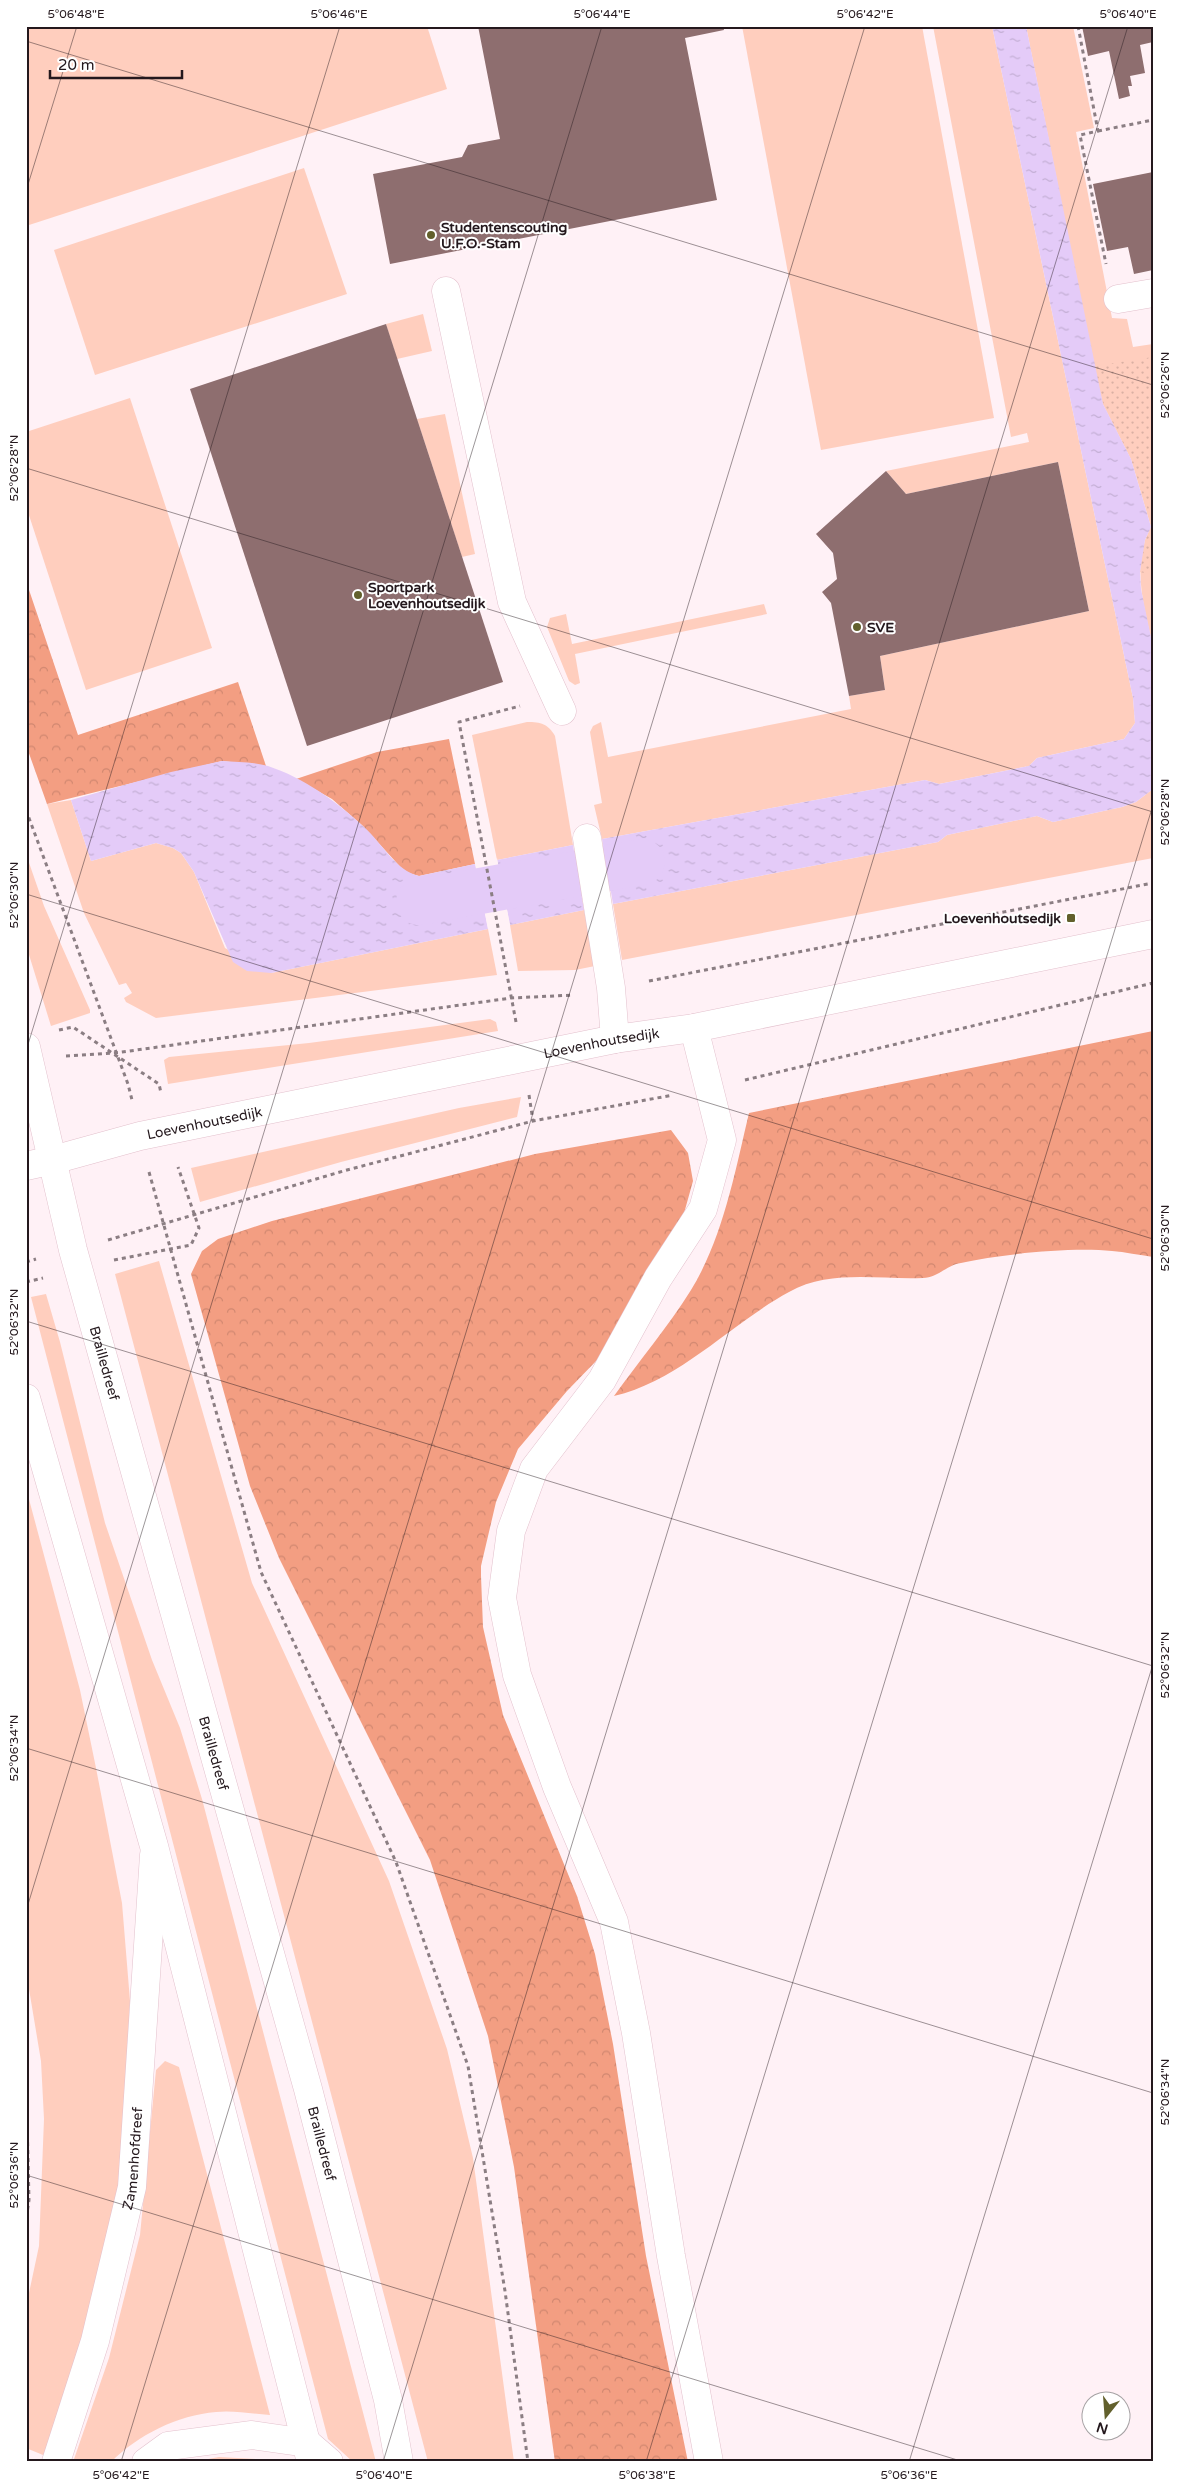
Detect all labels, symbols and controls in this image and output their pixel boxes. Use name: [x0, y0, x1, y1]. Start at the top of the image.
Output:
text: 5°06'48"E: [47, 7, 105, 21]
text: 5°06'46"E: [310, 7, 368, 21]
text: 5°06'44"E: [573, 7, 631, 21]
text: 5°06'42"E: [836, 7, 894, 21]
text: 5°06'40"E: [1099, 7, 1157, 21]
scale bar: [50, 48, 182, 80]
text: 20 m: [58, 56, 95, 74]
place label: Studentenscouting U.F.O.-Stam: [441, 219, 568, 252]
marker: Studentenscouting U.F.O.-Stam: [425, 229, 437, 241]
text: 52°06'26"N: [1158, 352, 1172, 419]
text: 52°06'28"N: [7, 435, 21, 502]
place label: Sportpark Loevenhoutsedijk: [368, 579, 486, 612]
marker: Sportpark Loevenhoutsedijk: [352, 589, 364, 601]
place label: SVE: [867, 619, 894, 636]
marker: SVE: [851, 621, 863, 633]
text: 52°06'28"N: [1158, 779, 1172, 846]
text: 52°06'30"N: [7, 862, 21, 929]
place label: Loevenhoutsedijk: [944, 910, 1061, 927]
marker: Loevenhoutsedijk: [1065, 912, 1077, 924]
street label: Loevenhoutsedijk: [542, 1025, 661, 1062]
street label: Loevenhoutsedijk: [145, 1103, 264, 1143]
text: 52°06'30"N: [1158, 1205, 1172, 1272]
text: 52°06'32"N: [7, 1289, 21, 1356]
street label: Brailledreef: [86, 1324, 123, 1403]
text: 52°06'32"N: [1158, 1632, 1172, 1699]
street label: Brailledreef: [195, 1714, 232, 1793]
text: 52°06'34"N: [7, 1715, 21, 1782]
text: 52°06'34"N: [1158, 2059, 1172, 2126]
street label: Brailledreef: [304, 2105, 339, 2183]
street label: Zamenhofdreef: [119, 2106, 146, 2212]
text: 52°06'36"N: [7, 2142, 21, 2209]
north arrow: [1082, 2390, 1132, 2440]
text: N: [1094, 2418, 1110, 2438]
text: 5°06'42"E: [92, 2468, 150, 2482]
text: 5°06'40"E: [355, 2468, 413, 2482]
text: 5°06'38"E: [618, 2468, 676, 2482]
text: 5°06'36"E: [880, 2468, 938, 2482]

